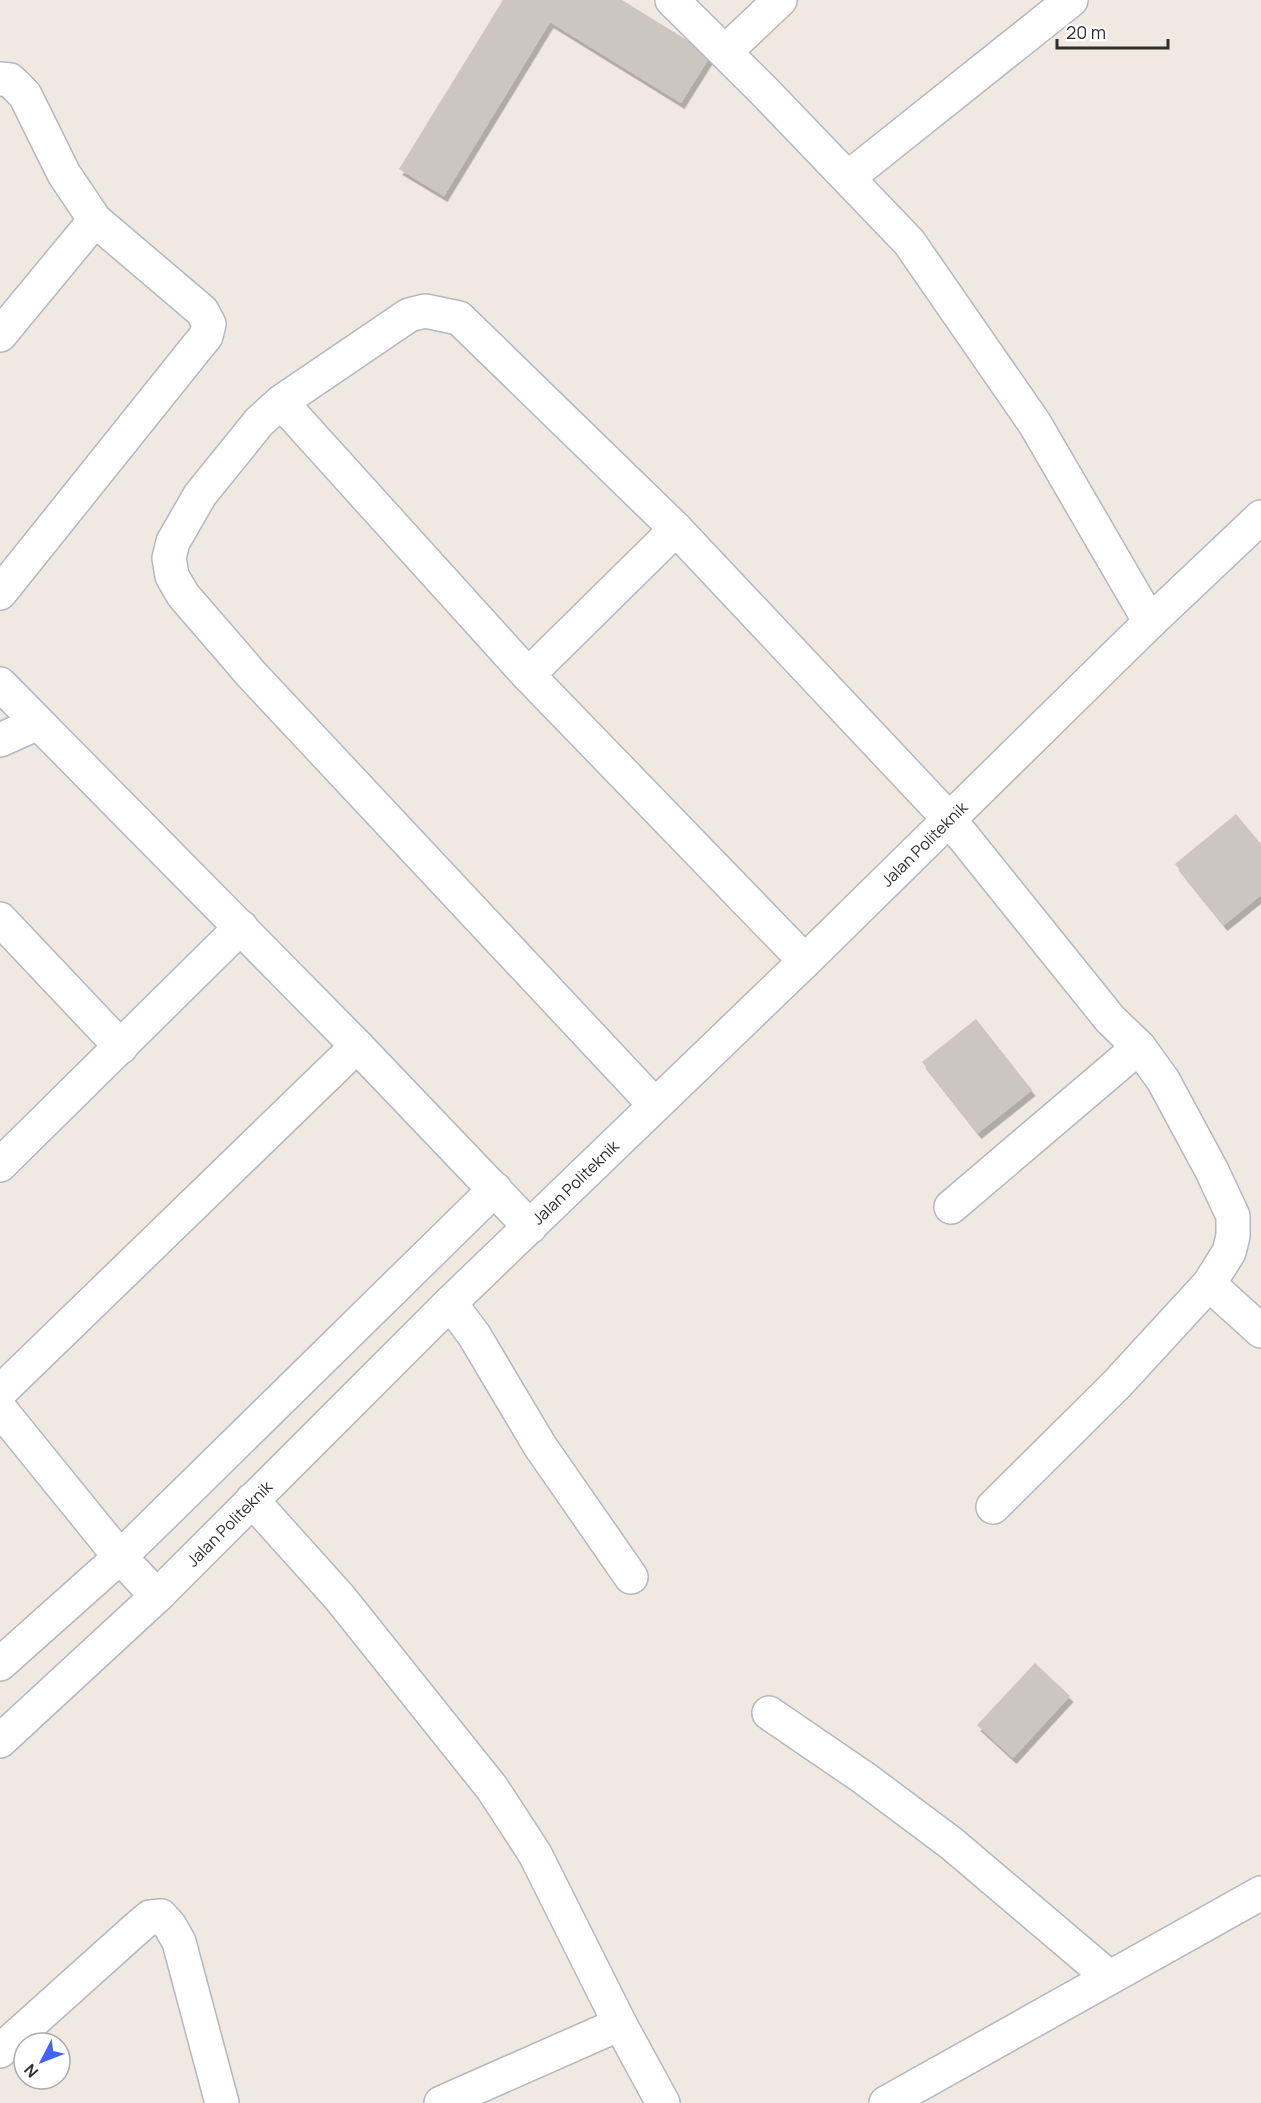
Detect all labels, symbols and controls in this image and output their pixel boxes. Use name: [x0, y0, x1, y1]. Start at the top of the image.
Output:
scale bar: [1057, 12, 1168, 50]
text: 20 m: [1066, 20, 1106, 44]
street label: Jalan Politeknik: [876, 796, 973, 891]
street label: Jalan Politeknik: [527, 1135, 624, 1229]
street label: Jalan Politeknik: [182, 1475, 278, 1571]
north arrow: [12, 2031, 72, 2091]
text: N: [19, 2059, 43, 2083]

